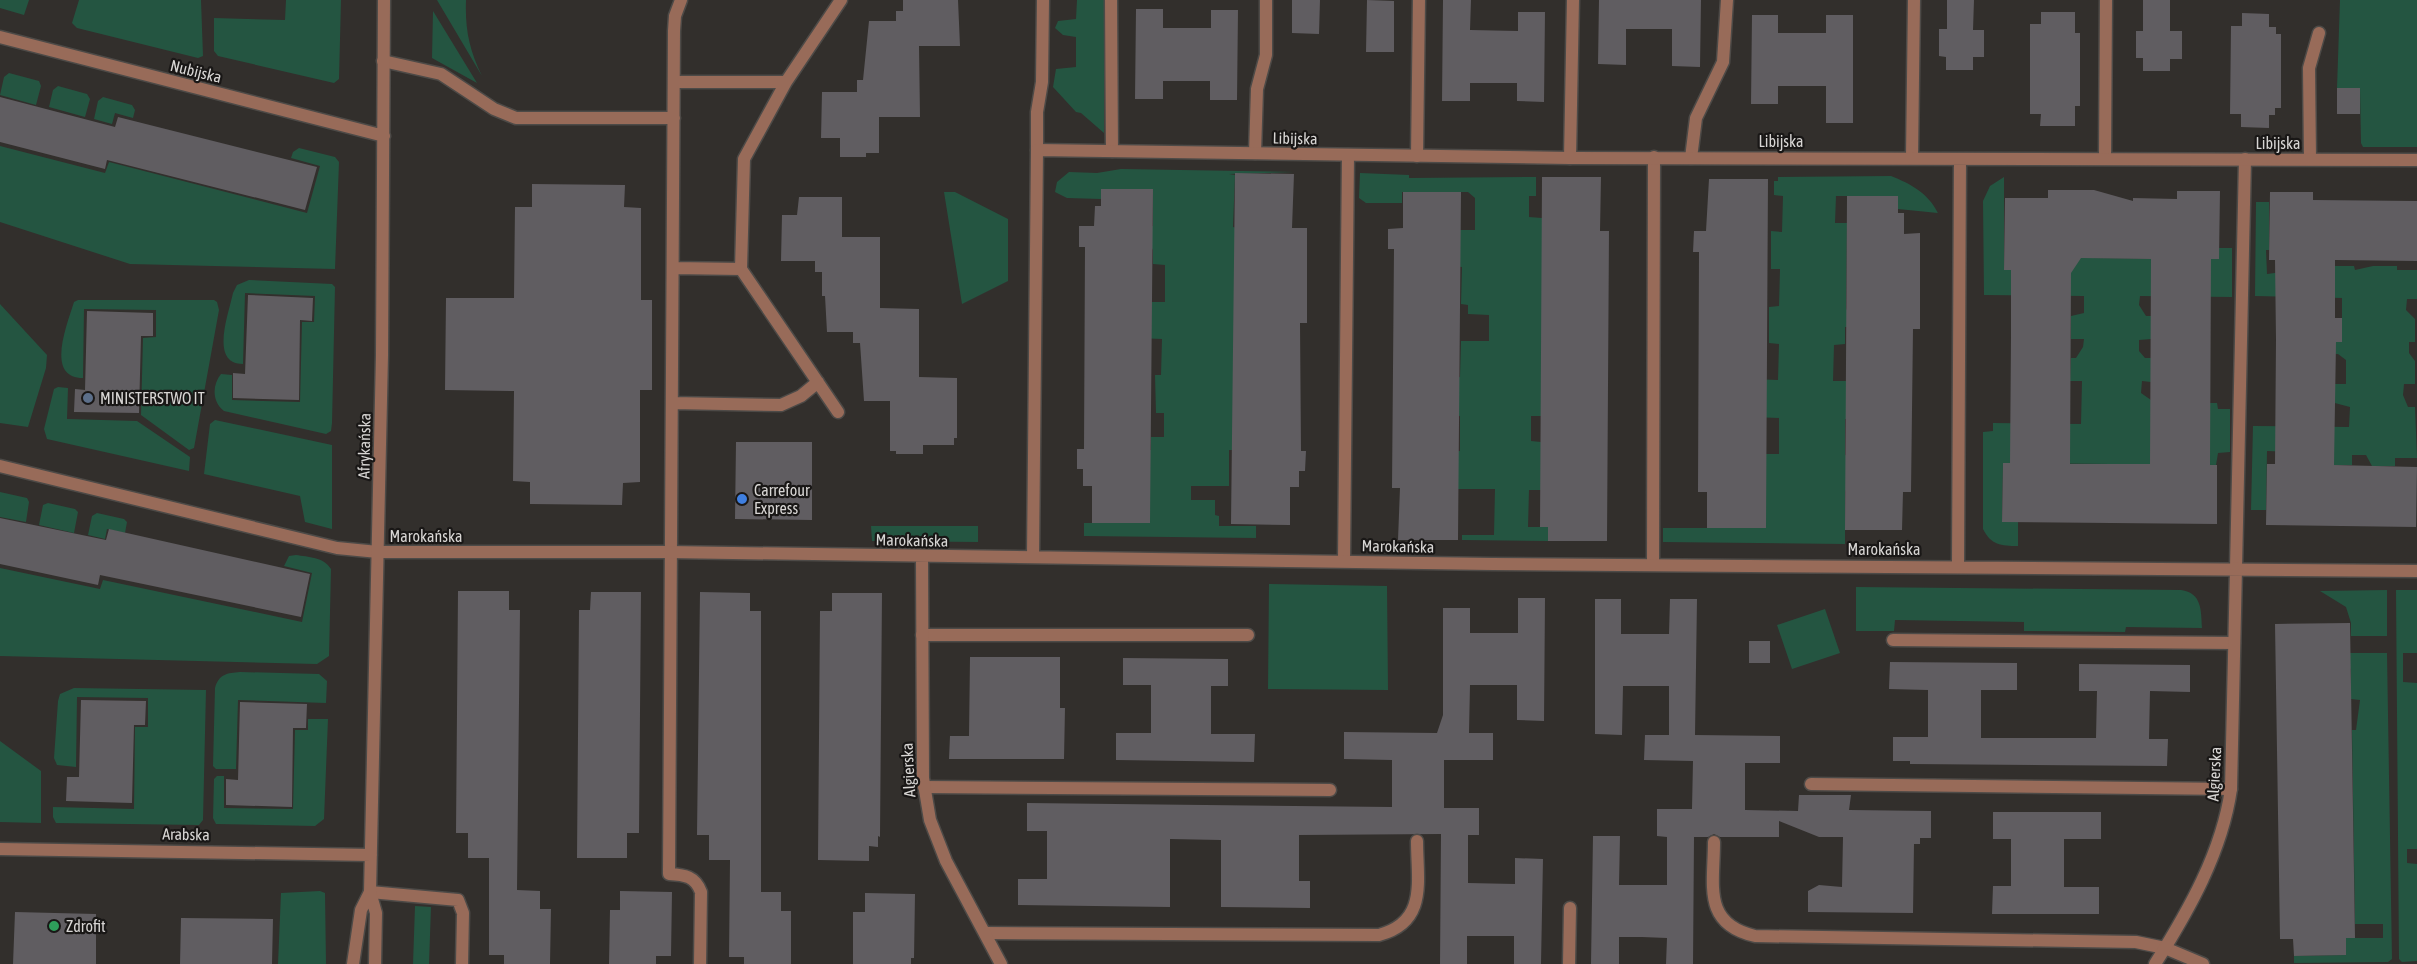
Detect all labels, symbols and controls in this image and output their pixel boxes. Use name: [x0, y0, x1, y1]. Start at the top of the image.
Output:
street label: Nubijska: [168, 56, 224, 87]
street label: Libijska: [1272, 129, 1318, 148]
street label: Libijska: [1759, 132, 1803, 151]
street label: Libijska: [2256, 134, 2300, 153]
place label: MINISTERSTWO IT: [100, 389, 205, 407]
marker: MINISTERSTWO IT: [81, 391, 95, 405]
street label: Afrykańska: [354, 413, 375, 479]
place label: Carrefour Express: [754, 481, 810, 518]
marker: Carrefour Express: [735, 492, 749, 506]
street label: Marokańska: [390, 527, 462, 545]
street label: Marokańska: [875, 530, 949, 550]
street label: Marokańska: [1361, 536, 1435, 556]
street label: Marokańska: [1848, 540, 1920, 558]
street label: Algierska: [898, 742, 919, 798]
street label: Algierska: [2204, 746, 2225, 802]
street label: Arabska: [162, 825, 210, 843]
place label: Zdrofit: [66, 917, 106, 935]
marker: Zdrofit: [47, 919, 61, 933]

